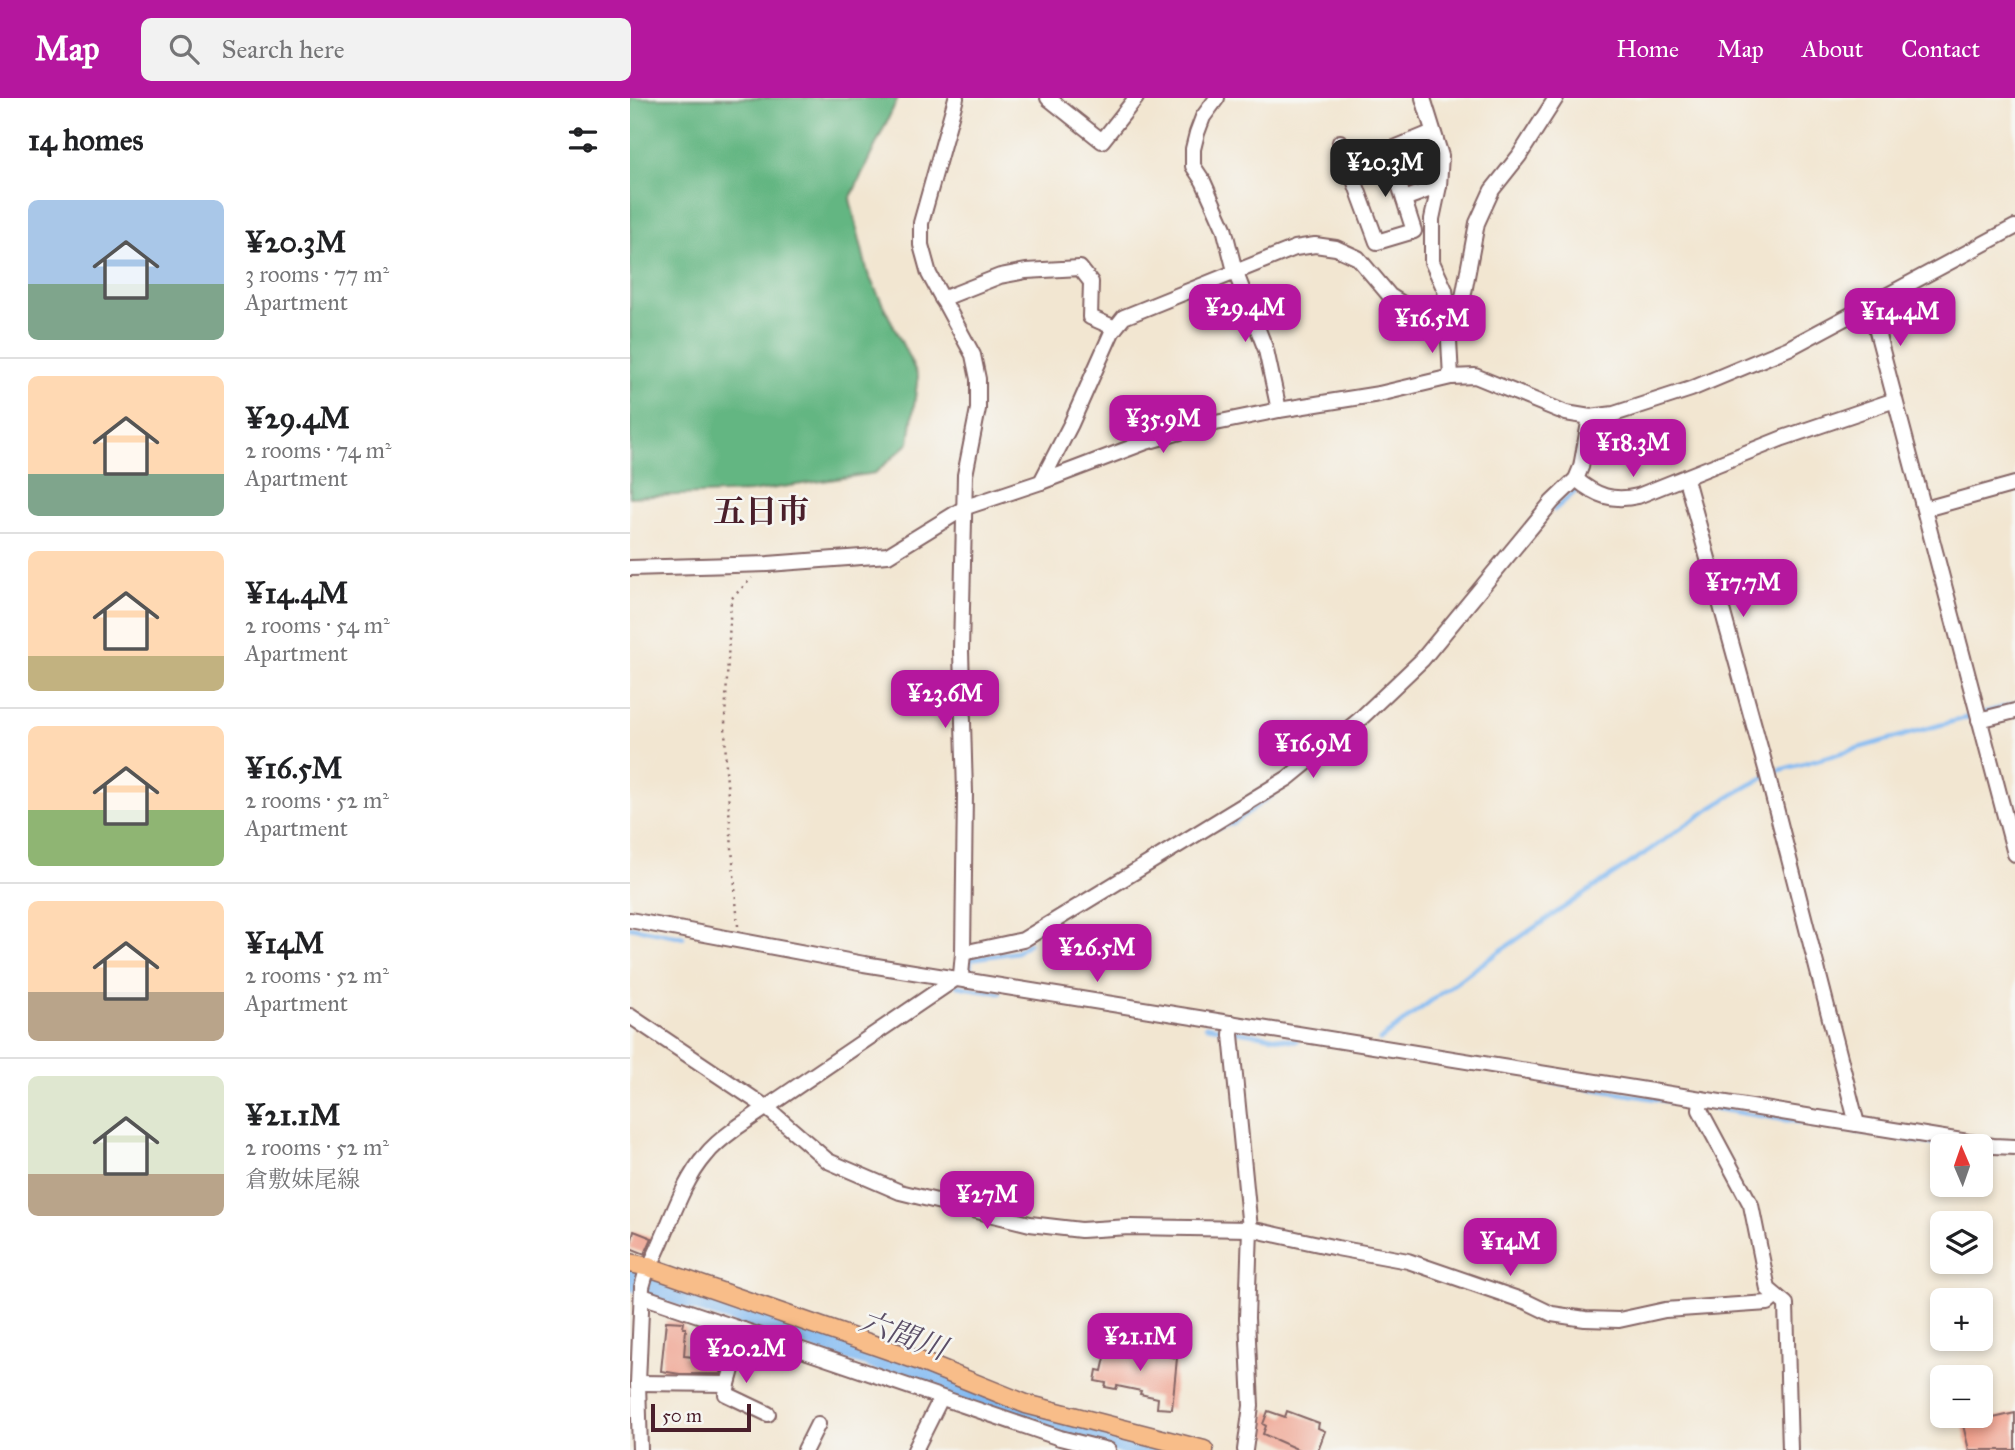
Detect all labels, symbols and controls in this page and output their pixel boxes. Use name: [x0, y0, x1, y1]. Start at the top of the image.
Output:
search box: [141, 18, 631, 81]
text: Map: [35, 29, 99, 69]
icon: search: [165, 30, 203, 68]
text: Search here: [221, 33, 345, 65]
text: Home: [1616, 34, 1679, 64]
text: Map: [1717, 34, 1764, 64]
text: About: [1802, 34, 1863, 64]
text: Contact: [1901, 34, 1980, 64]
icon: filters: [564, 121, 602, 159]
text: 14 homes: [28, 122, 143, 158]
pin: ¥20.3M: [1328, 140, 1442, 199]
text: ¥20.3M: [1346, 148, 1424, 176]
text: ¥20.3M: [245, 224, 346, 260]
icon: home: [84, 228, 168, 312]
text: 3 rooms · 77 m²: [245, 260, 389, 288]
pin: ¥29.4M: [1188, 285, 1302, 344]
text: Apartment: [245, 288, 348, 316]
pin: ¥14.4M: [1843, 288, 1957, 348]
text: ¥29.4M: [1205, 293, 1285, 321]
pin: ¥16.5M: [1375, 296, 1489, 355]
text: ¥14.4M: [1860, 297, 1940, 325]
text: ¥16.5M: [1395, 304, 1469, 332]
pin: ¥35.9M: [1106, 396, 1220, 455]
text: ¥29.4M: [245, 400, 350, 436]
icon: home: [84, 404, 168, 488]
text: ¥35.9M: [1125, 404, 1201, 432]
pin: ¥18.3M: [1576, 420, 1690, 479]
text: ¥18.3M: [1596, 428, 1670, 456]
text: 2 rooms · 74 m²: [245, 436, 391, 464]
text: Apartment: [245, 464, 348, 492]
district label: 五日市: [713, 492, 809, 531]
pin: ¥17.7M: [1686, 560, 1800, 619]
text: ¥17.7M: [1705, 568, 1781, 596]
text: ¥14.4M: [245, 575, 348, 611]
icon: home: [84, 579, 168, 663]
text: 2 rooms · 54 m²: [245, 611, 390, 639]
text: Apartment: [245, 639, 348, 667]
pin: ¥23.6M: [888, 670, 1002, 730]
text: ¥23.6M: [907, 679, 983, 707]
pin: ¥16.9M: [1256, 720, 1370, 780]
text: ¥16.9M: [1275, 729, 1351, 757]
text: ¥16.5M: [245, 750, 343, 786]
icon: home: [84, 754, 168, 838]
text: 2 rooms · 52 m²: [245, 786, 389, 814]
text: Apartment: [245, 814, 348, 842]
pin: ¥26.5M: [1040, 924, 1154, 984]
text: ¥14M: [245, 925, 324, 961]
icon: home: [84, 929, 168, 1013]
text: ¥26.5M: [1058, 933, 1136, 961]
text: 2 rooms · 52 m²: [245, 961, 389, 989]
text: Apartment: [245, 989, 348, 1017]
text: ¥21.1M: [245, 1097, 340, 1133]
icon: home: [84, 1104, 168, 1188]
text: 2 rooms · 52 m²: [245, 1133, 389, 1161]
north arrow: [1930, 1134, 1993, 1197]
map controls: [1930, 1134, 1993, 1428]
text: 倉敷妹尾線: [245, 1165, 360, 1193]
pin: ¥27M: [946, 1172, 1028, 1231]
text: ¥27M: [956, 1180, 1018, 1208]
button: layers: [1930, 1211, 1993, 1274]
pin: ¥14M: [1469, 1218, 1551, 1278]
text: ¥14M: [1480, 1227, 1540, 1255]
button: +: [1930, 1288, 1993, 1351]
water label: 六間川: [855, 1303, 954, 1368]
pin: ¥21.1M: [1083, 1314, 1197, 1373]
text: ¥21.1M: [1103, 1322, 1177, 1350]
pin: ¥20.2M: [689, 1326, 803, 1385]
text: ¥20.2M: [706, 1334, 786, 1362]
button: −: [1930, 1365, 1993, 1428]
scale bar: [651, 1401, 751, 1433]
text: 50 m: [662, 1404, 702, 1427]

